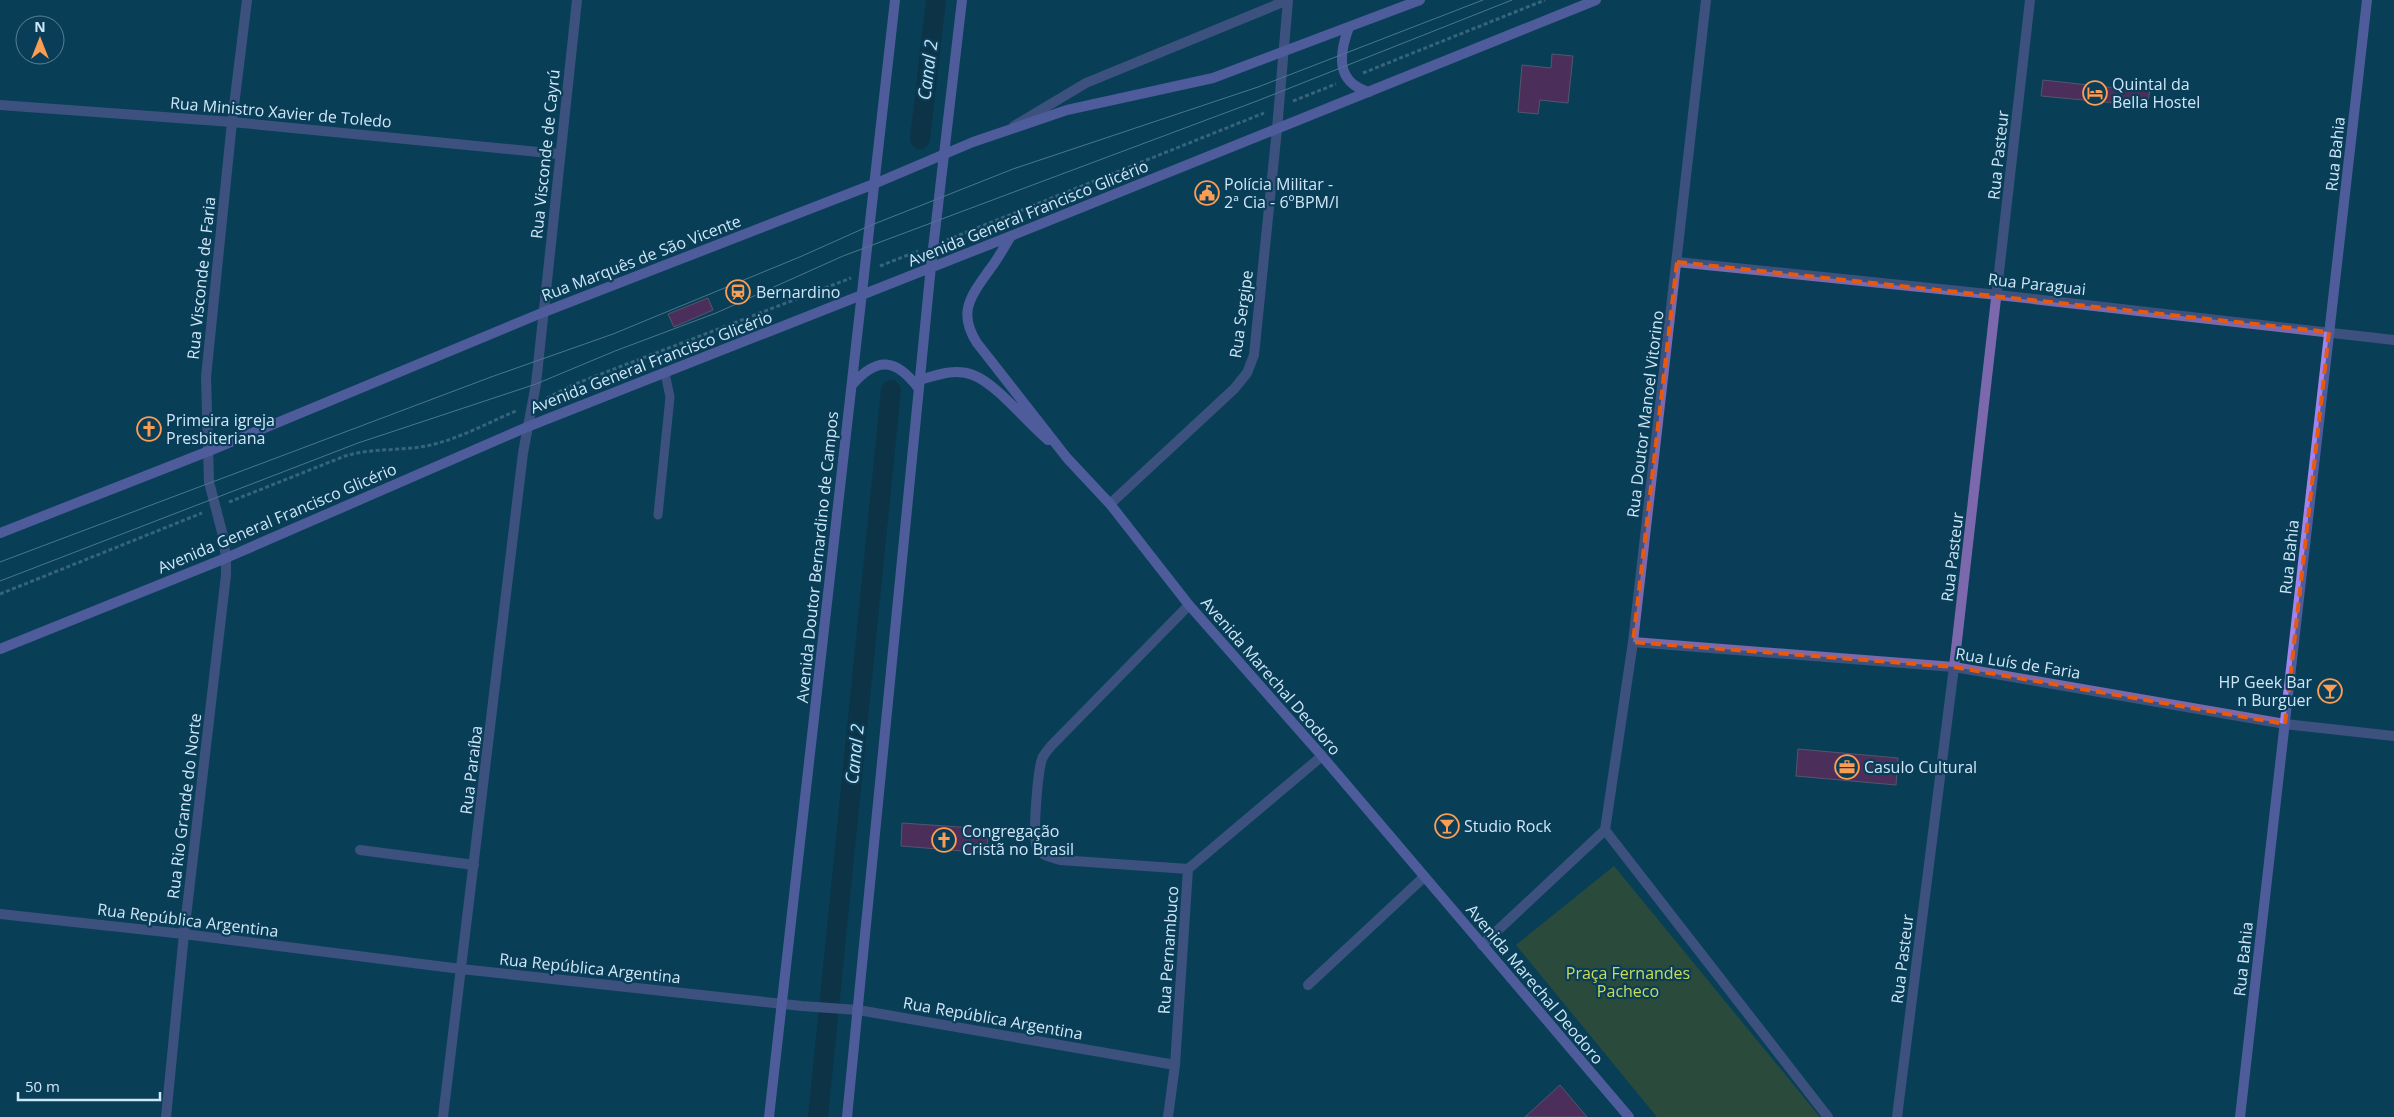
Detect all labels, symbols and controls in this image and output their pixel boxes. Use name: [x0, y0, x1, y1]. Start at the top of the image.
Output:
north arrow: [15, 15, 65, 65]
text: N: [34, 17, 46, 36]
water label: Canal 2: [911, 38, 943, 101]
street label: Rua Visconde de Cayrú: [525, 68, 565, 240]
place label: Quintal da Bella Hostel: [2112, 73, 2200, 113]
hotel icon: Quintal da Bella Hostel: [2082, 80, 2108, 106]
street label: Rua Ministro Xavier de Toledo: [169, 91, 393, 133]
street label: Rua Pasteur: [1982, 109, 2014, 201]
street label: Rua Bahia: [2320, 116, 2350, 192]
street label: Avenida General Francisco Glicério: [904, 155, 1152, 271]
place label: Polícia Militar - 2ª Cia - 6ºBPM/I: [1224, 173, 1339, 213]
public building icon: Polícia Militar - 2ª Cia - 6ºBPM/I: [1194, 180, 1220, 206]
street label: Rua Visconde de Faria: [182, 196, 220, 360]
street label: Rua Marquês de São Vicente: [538, 210, 744, 306]
street label: Rua Paraguai: [1987, 268, 2087, 300]
street label: Rua Sergipe: [1224, 269, 1258, 359]
station icon: Bernardino: [725, 279, 751, 305]
place label: Bernardino: [756, 281, 840, 303]
street label: Avenida General Francisco Glicério: [527, 306, 775, 418]
street label: Rua Doutor Manoel Vitorino: [1621, 309, 1669, 519]
place label: Primeira igreja Presbiteriana: [166, 409, 275, 449]
street label: Avenida Doutor Bernardino de Campos: [791, 410, 843, 704]
church icon: Primeira igreja Presbiteriana: [136, 416, 162, 442]
street label: Avenida General Francisco Glicério: [154, 458, 400, 578]
street label: Rua Pasteur: [1936, 511, 1968, 603]
street label: Rua Bahia: [2274, 519, 2304, 595]
street label: Avenida Marechal Deodoro: [1196, 592, 1346, 760]
street label: Rua Luís de Faria: [1954, 642, 2082, 684]
place label: HP Geek Bar n Burguer: [2218, 671, 2312, 711]
bar icon: HP Geek Bar n Burguer: [2317, 678, 2343, 704]
street label: Rua Rio Grande do Norte: [162, 712, 206, 900]
water label: Canal 2: [839, 723, 869, 785]
street label: Rua Paraíba: [455, 724, 487, 816]
office icon: Casulo Cultural: [1834, 754, 1860, 780]
place label: Casulo Cultural: [1864, 756, 1977, 778]
bar icon: Studio Rock: [1434, 813, 1460, 839]
place label: Studio Rock: [1464, 815, 1552, 837]
place label: Congregação Cristã no Brasil: [962, 820, 1074, 860]
church icon: Congregação Cristã no Brasil: [931, 827, 957, 853]
street label: Rua Pernambuco: [1153, 885, 1183, 1015]
street label: Rua República Argentina: [96, 898, 280, 942]
street label: Avenida Marechal Deodoro: [1461, 899, 1609, 1069]
street label: Rua Pasteur: [1886, 913, 1918, 1005]
street label: Rua Bahia: [2228, 921, 2258, 997]
street label: Rua República Argentina: [498, 948, 682, 988]
park label: Praça Fernandes Pacheco: [1566, 962, 1690, 1002]
street label: Rua República Argentina: [901, 991, 1085, 1045]
scale bar: [18, 1070, 160, 1102]
text: 50 m: [25, 1076, 60, 1096]

